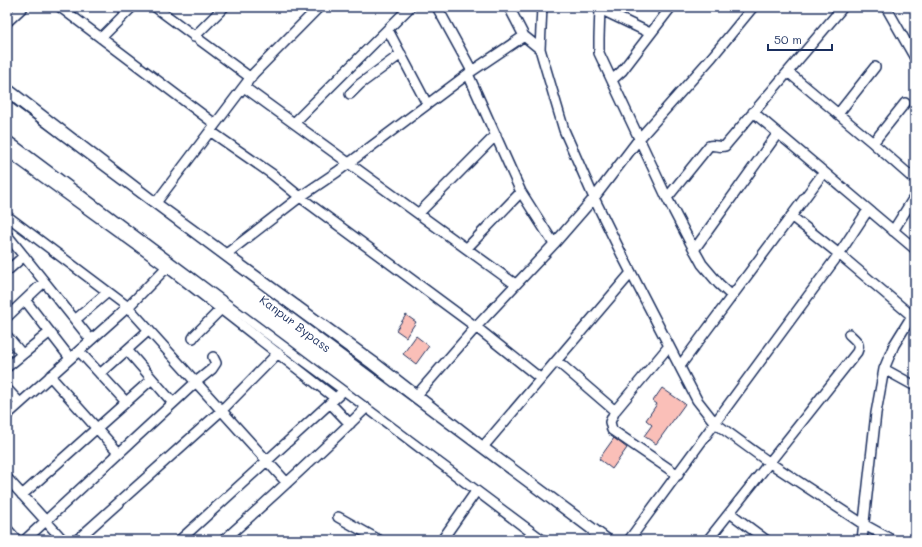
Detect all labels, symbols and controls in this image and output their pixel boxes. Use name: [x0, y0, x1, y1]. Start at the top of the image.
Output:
scale bar: [768, 26, 832, 52]
text: 50 m: [774, 31, 802, 47]
street label: Kanpur Bypass: [257, 291, 335, 355]

